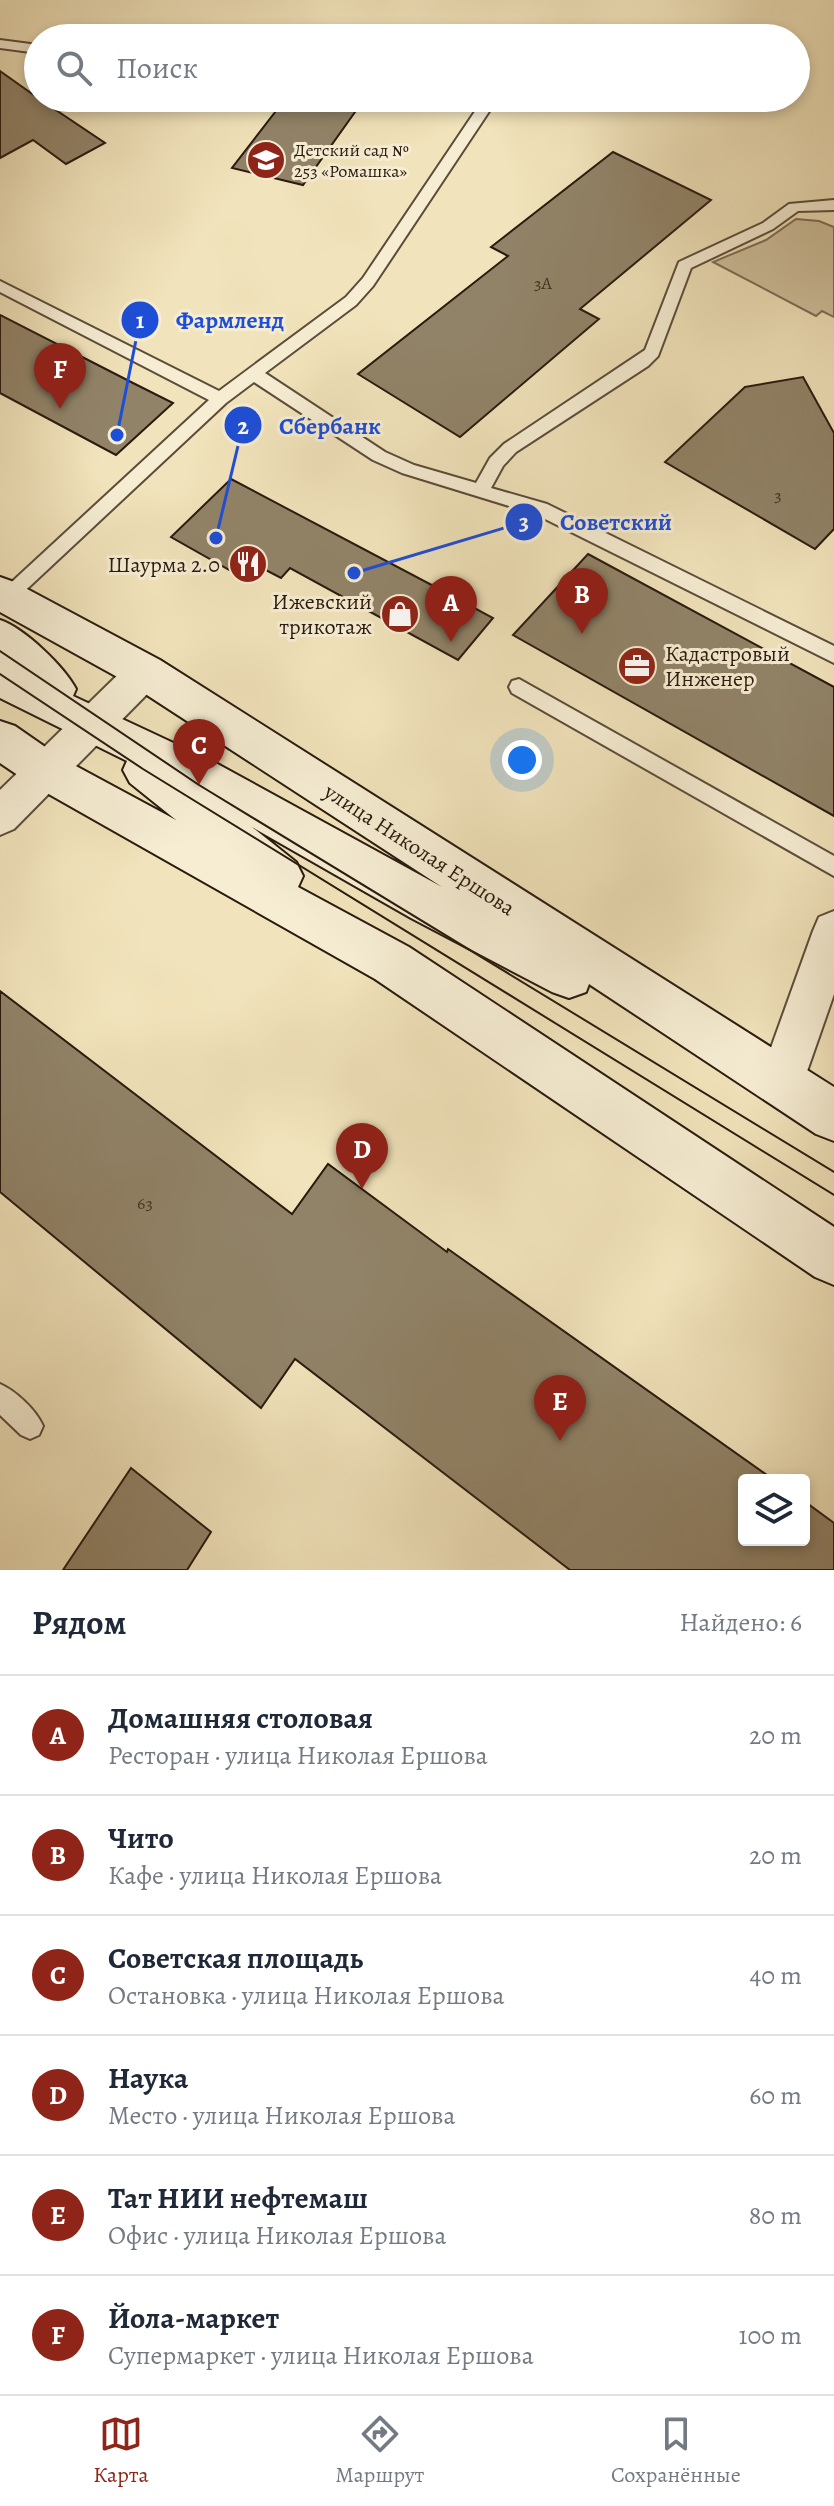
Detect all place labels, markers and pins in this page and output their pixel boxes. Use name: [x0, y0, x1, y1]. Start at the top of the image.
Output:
place label: Детский сад № 253 «Ромашка»: [294, 138, 409, 183]
school or university icon: Детский сад № 253 «Ромашка»: [245, 139, 287, 181]
callout: Фармленд: [120, 296, 300, 344]
pin: F: [34, 343, 86, 409]
callout: Сбербанк: [223, 401, 397, 449]
callout: Советский: [504, 498, 688, 546]
restaurant icon: Шаурма 2.0: [227, 543, 269, 585]
place label: Шаурма 2.0: [108, 550, 220, 580]
pin: B: [556, 568, 608, 634]
pin: A: [425, 576, 477, 642]
place label: Ижевский трикотаж: [272, 587, 372, 642]
shop icon: Ижевский трикотаж: [379, 593, 421, 635]
place label: Кадастровый Инженер: [665, 639, 790, 694]
office icon: Кадастровый Инженер: [616, 645, 658, 687]
pin: C: [173, 719, 225, 785]
pin: D: [336, 1123, 388, 1189]
pin: E: [534, 1375, 586, 1441]

